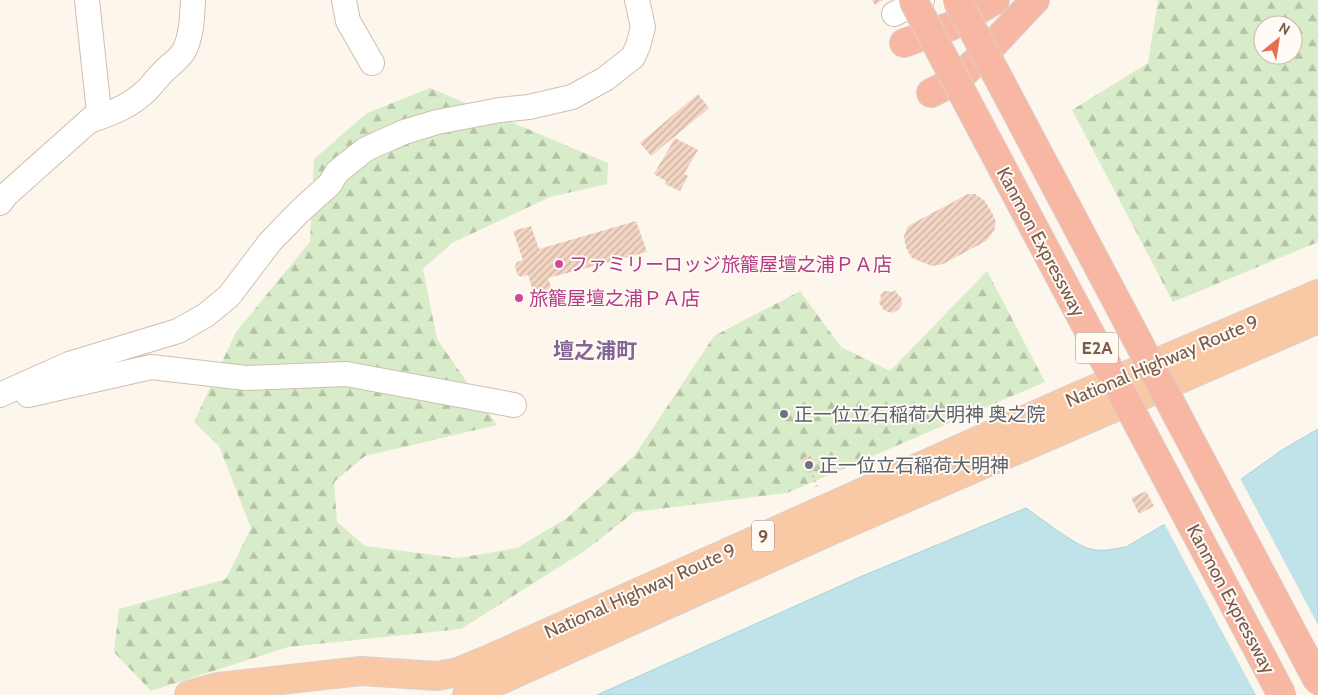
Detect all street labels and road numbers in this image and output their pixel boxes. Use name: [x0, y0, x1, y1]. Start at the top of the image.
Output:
street label: Kanmon Expressway: [992, 163, 1090, 321]
street label: National Highway Route 9: [1062, 310, 1262, 412]
road number: E2A: [1076, 332, 1118, 363]
road number: 9: [752, 520, 774, 552]
street label: Kanmon Expressway: [1182, 520, 1280, 678]
street label: National Highway Route 9: [541, 538, 739, 644]

